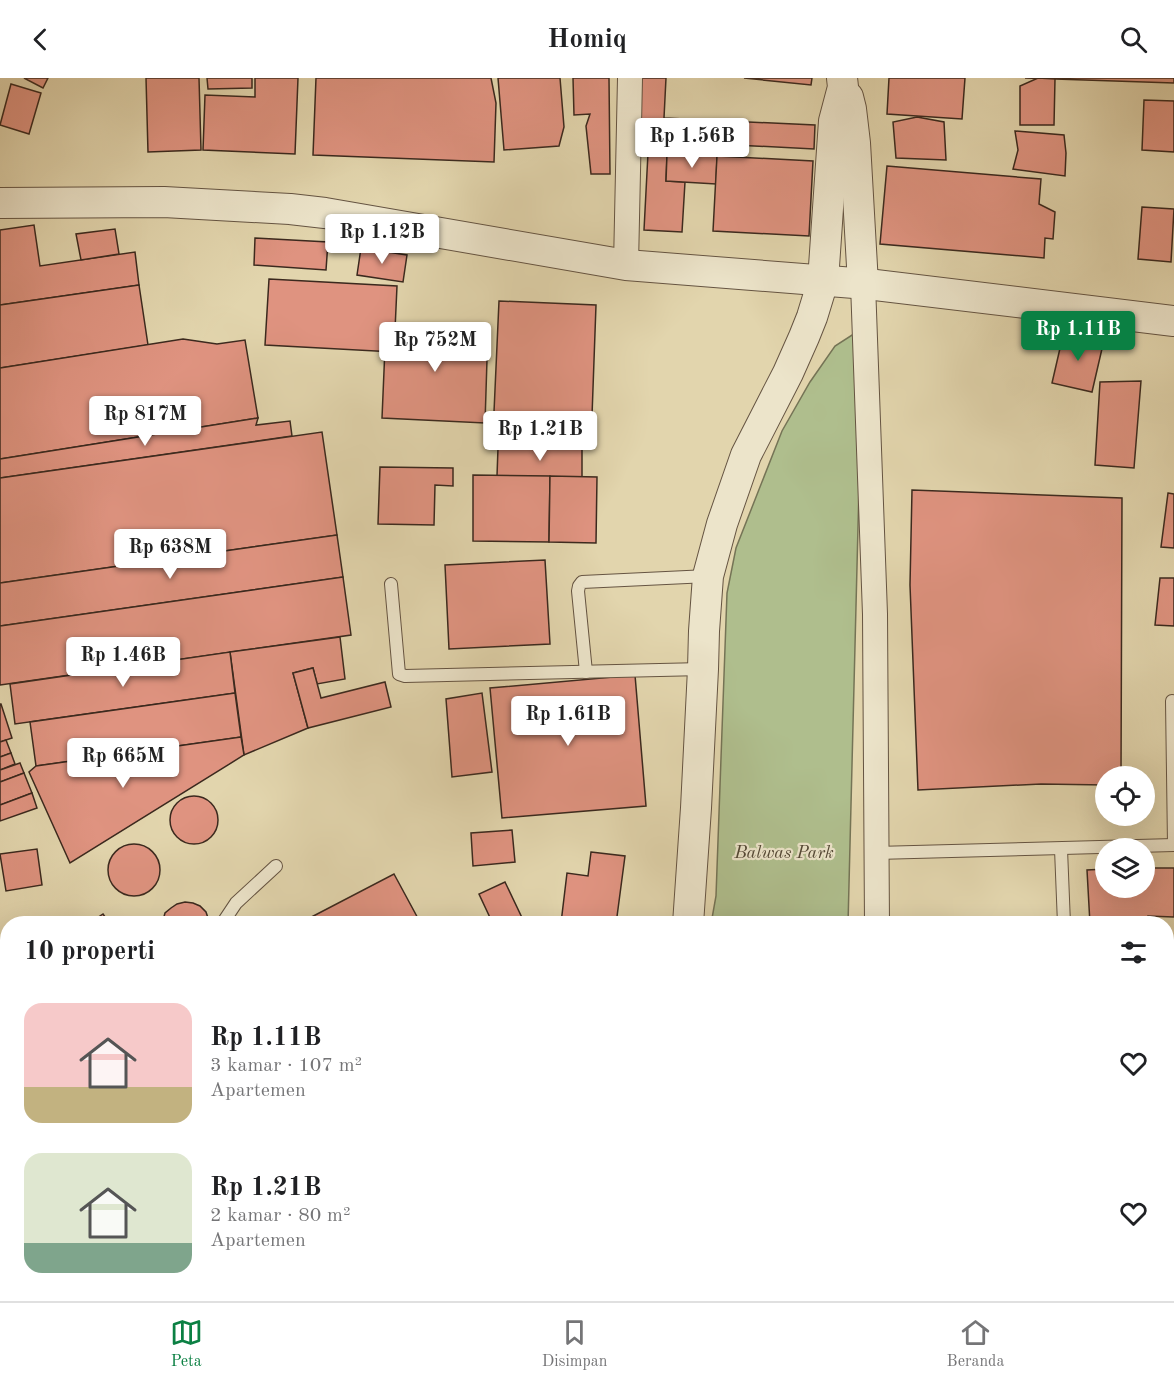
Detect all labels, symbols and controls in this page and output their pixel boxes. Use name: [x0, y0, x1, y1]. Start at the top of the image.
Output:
icon: back: [24, 23, 57, 56]
icon: search: [1117, 23, 1150, 56]
text: Homiq: [547, 26, 627, 53]
pin: Rp 1.56B: [630, 118, 754, 169]
text: Rp 1.56B: [649, 127, 735, 147]
pin: Rp 1.12B: [320, 214, 444, 265]
text: Rp 1.12B: [339, 223, 425, 243]
pin: Rp 1.11B: [1016, 311, 1140, 362]
text: Rp 1.11B: [1035, 320, 1121, 340]
pin: Rp 752M: [380, 322, 490, 373]
text: Rp 752M: [393, 331, 477, 351]
pin: Rp 817M: [90, 396, 200, 447]
text: Rp 817M: [103, 405, 187, 425]
pin: Rp 1.21B: [478, 411, 602, 462]
text: Rp 1.21B: [497, 420, 583, 440]
pin: Rp 638M: [115, 529, 225, 580]
text: Rp 638M: [128, 538, 212, 558]
pin: Rp 1.46B: [61, 637, 185, 688]
text: Rp 1.46B: [80, 646, 166, 666]
pin: Rp 1.61B: [506, 696, 630, 747]
text: Rp 1.61B: [525, 705, 611, 725]
pin: Rp 665M: [68, 738, 178, 789]
text: Rp 665M: [81, 747, 165, 767]
map controls: [1095, 766, 1155, 898]
button: locate: [1095, 766, 1155, 826]
button: layers: [1095, 838, 1155, 898]
park label: Balwas Park: [733, 844, 834, 862]
icon: filters: [1117, 936, 1150, 969]
text: 10 properti: [24, 939, 155, 965]
text: Rp 1.11B: [210, 1025, 321, 1051]
icon: home: [72, 1027, 144, 1099]
icon: heart: [1117, 1047, 1150, 1080]
text: 3 kamar · 107 m²: [210, 1056, 362, 1076]
text: Apartemen: [210, 1081, 306, 1101]
text: Rp 1.21B: [210, 1175, 321, 1201]
icon: home: [72, 1177, 144, 1249]
icon: heart: [1117, 1197, 1150, 1230]
text: 2 kamar · 80 m²: [210, 1206, 351, 1226]
text: Apartemen: [210, 1231, 306, 1251]
tab: Peta: [170, 1316, 203, 1372]
tab: Disimpan: [542, 1316, 607, 1372]
tab: Beranda: [947, 1316, 1004, 1372]

